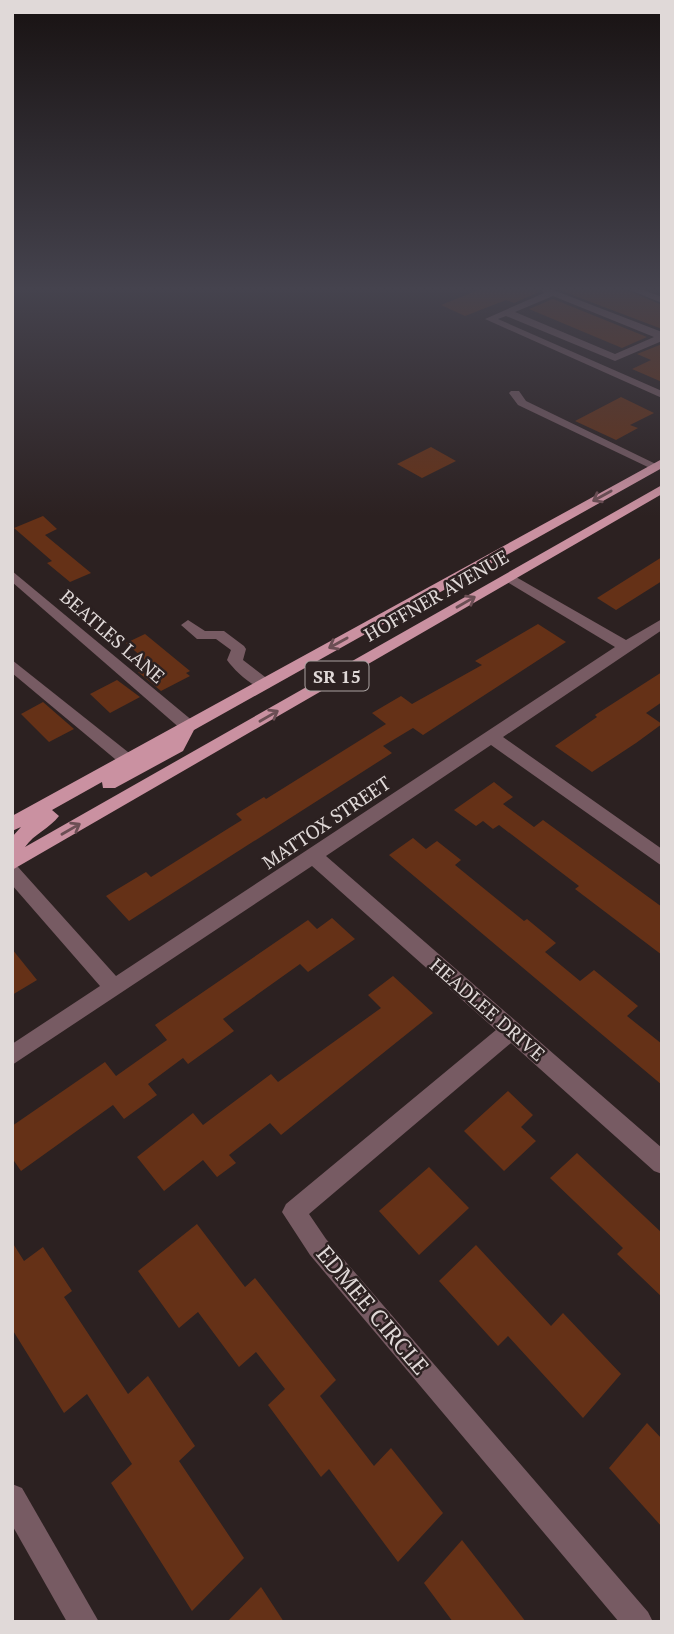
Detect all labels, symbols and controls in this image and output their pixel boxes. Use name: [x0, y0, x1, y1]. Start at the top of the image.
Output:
one-way arrow: [592, 490, 613, 503]
street label: HOFFNER AVENUE: [359, 543, 513, 647]
street label: BEATLES LANE: [56, 584, 170, 688]
one-way arrow: [455, 595, 475, 609]
one-way arrow: [328, 637, 349, 650]
road number: SR 15: [306, 662, 368, 690]
one-way arrow: [258, 708, 278, 722]
street label: MATTOX STREET: [257, 770, 395, 874]
one-way arrow: [61, 822, 81, 836]
street label: HEADLEE DRIVE: [425, 952, 551, 1066]
street label: EDMEE CIRCLE: [310, 1239, 436, 1381]

